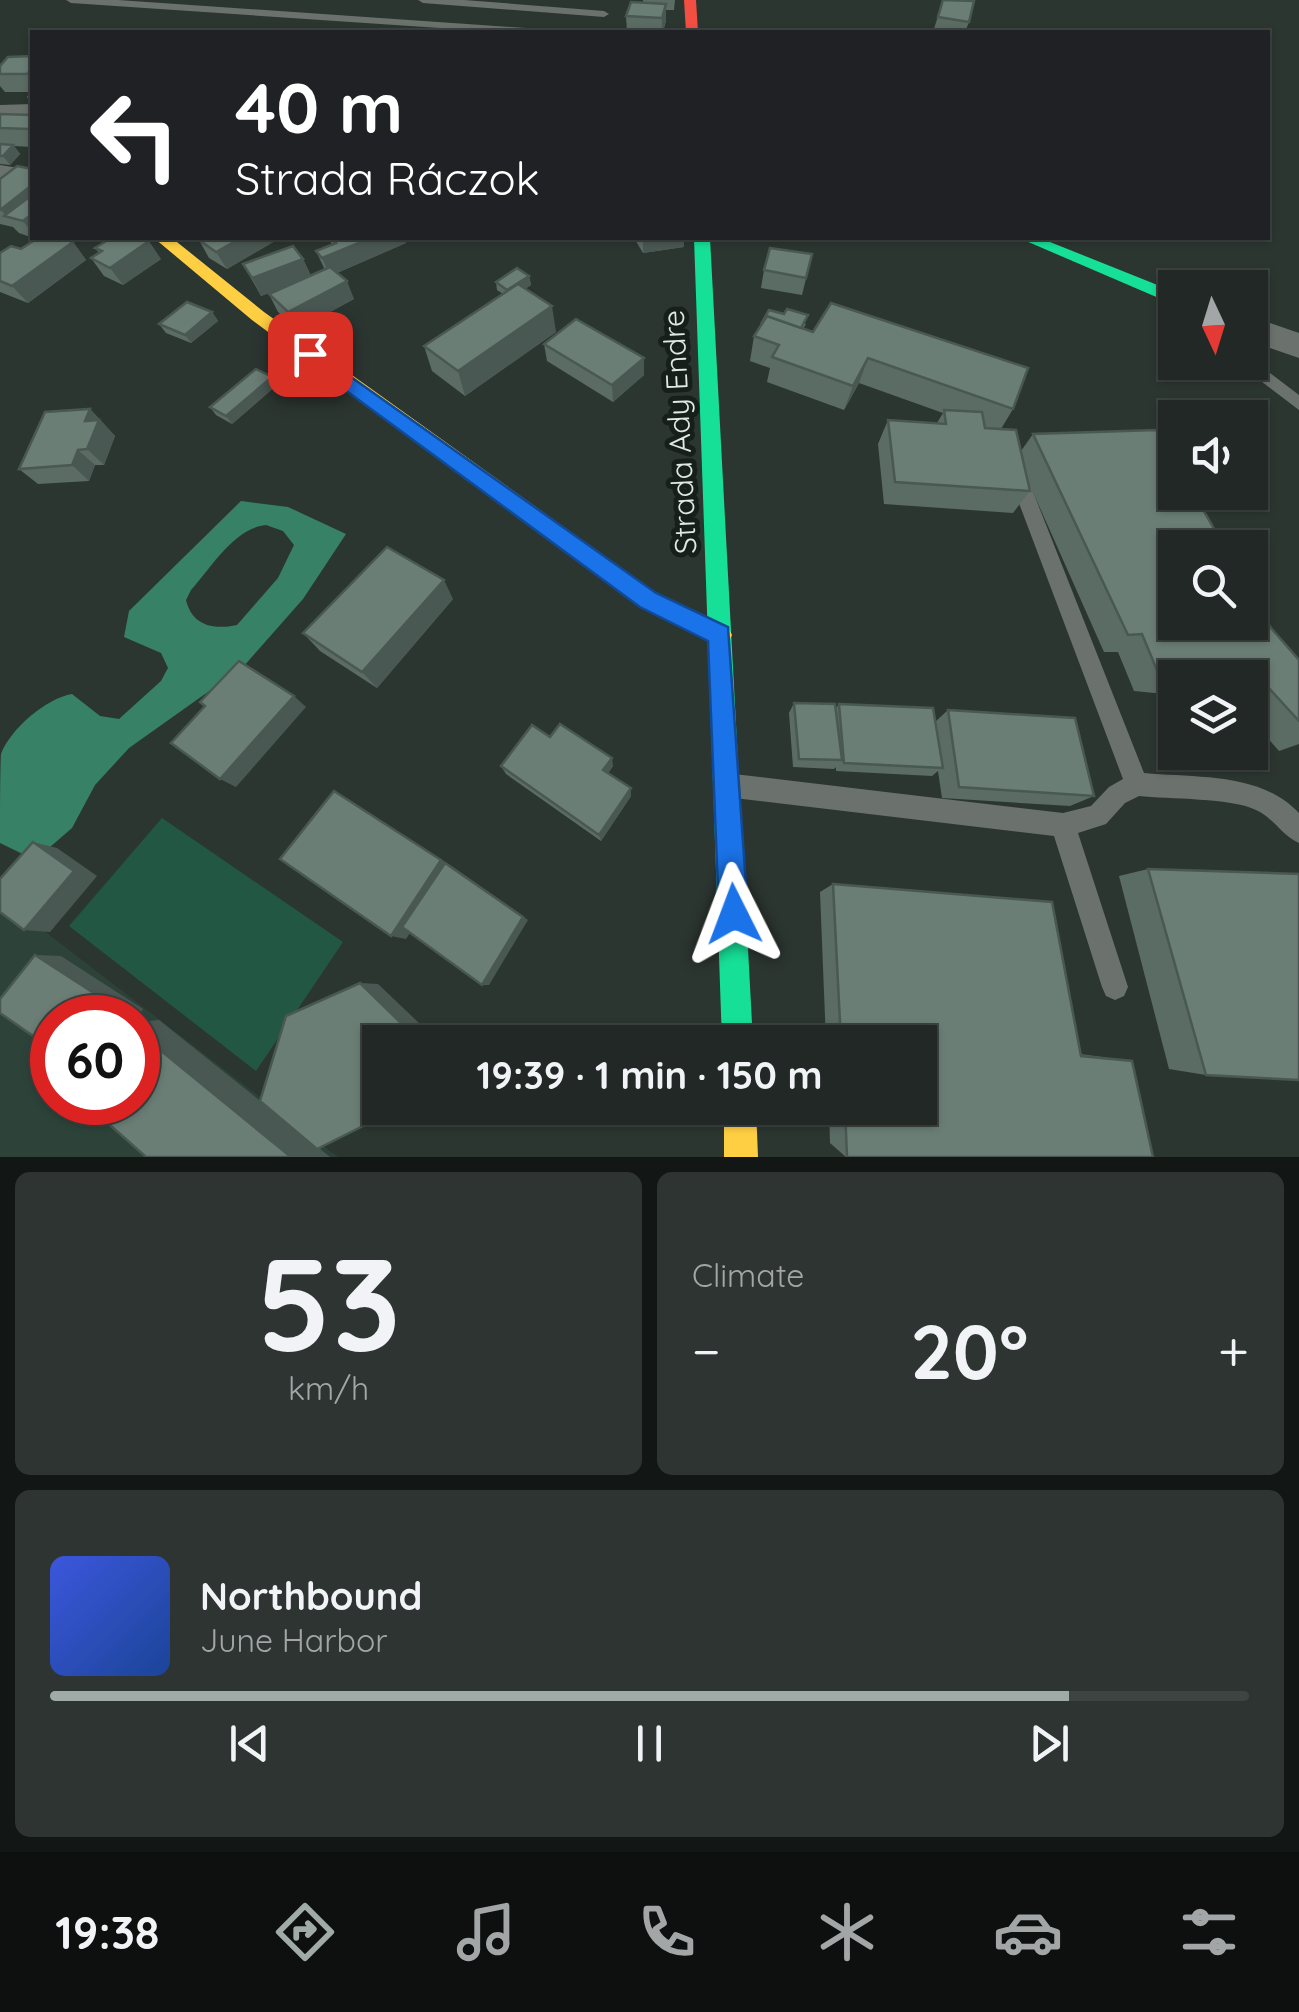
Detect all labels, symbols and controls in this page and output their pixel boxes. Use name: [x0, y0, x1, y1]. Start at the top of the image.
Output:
text: 40 m: [235, 63, 403, 151]
icon: left: [70, 70, 200, 200]
text: Strada Ráczok: [235, 150, 540, 206]
north arrow: [1158, 270, 1268, 380]
map controls: [1158, 270, 1268, 770]
street label: Strada Ady Endre: [654, 309, 704, 555]
pin: [268, 312, 353, 397]
icon: arrive: [283, 327, 338, 382]
button: sound: [1158, 400, 1268, 510]
button: search: [1158, 530, 1268, 640]
button: layers: [1158, 660, 1268, 770]
position arrow: [682, 862, 786, 966]
speed limit sign: 60: [30, 995, 160, 1125]
text: 19:39 · 1 min · 150 m: [477, 1051, 822, 1099]
text: 53: [256, 1221, 401, 1384]
text: Climate: [692, 1255, 804, 1295]
text: 20°: [910, 1304, 1028, 1398]
text: −: [692, 1316, 721, 1385]
text: +: [1218, 1316, 1249, 1385]
text: km/h: [288, 1368, 369, 1408]
text: Northbound: [200, 1572, 422, 1620]
text: June Harbor: [200, 1620, 388, 1660]
icon: previous: [222, 1716, 277, 1771]
icon: pause: [622, 1716, 677, 1771]
icon: next: [1022, 1716, 1077, 1771]
icon: directions: [270, 1897, 340, 1967]
icon: music: [451, 1897, 521, 1967]
icon: phone: [632, 1897, 702, 1967]
icon: climate: [812, 1897, 882, 1967]
icon: car: [993, 1897, 1063, 1967]
icon: filters: [1174, 1897, 1244, 1967]
text: 19:38: [55, 1904, 160, 1960]

